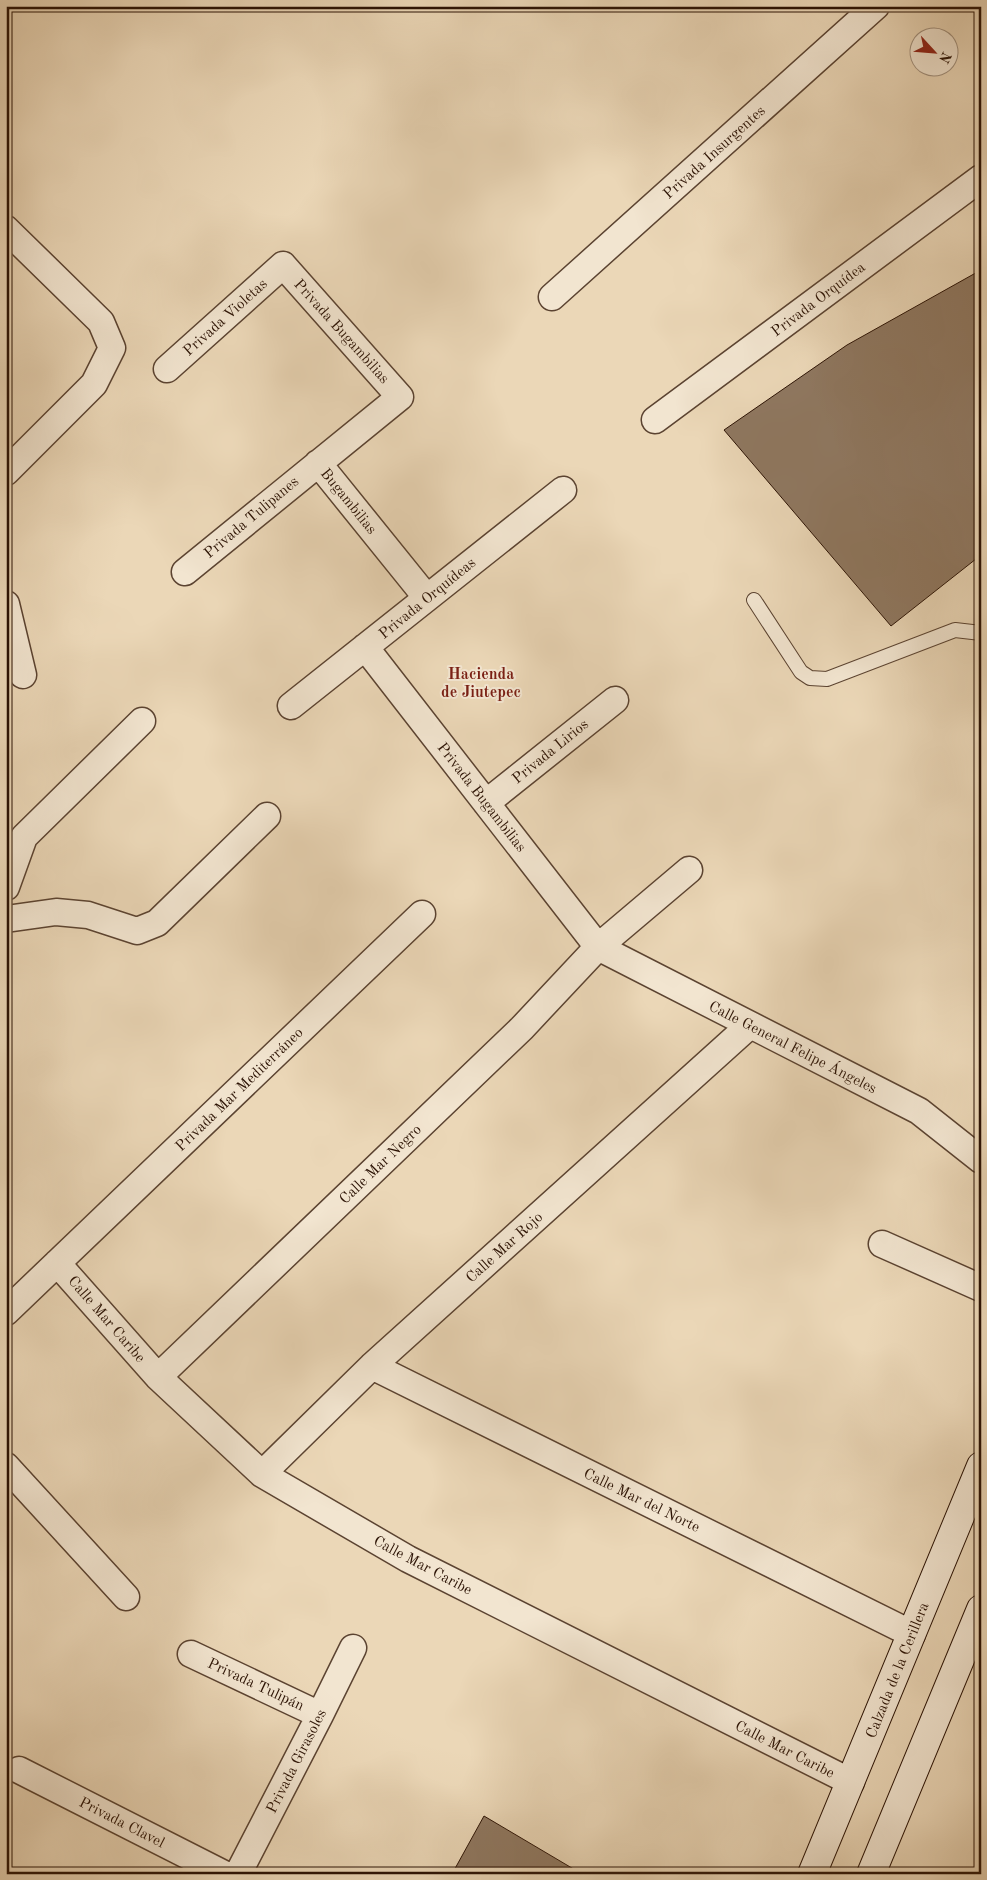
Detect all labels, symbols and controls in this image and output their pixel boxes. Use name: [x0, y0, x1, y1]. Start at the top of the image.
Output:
north arrow: [910, 28, 960, 78]
text: N: [936, 49, 953, 65]
street label: Privada Insurgentes: [661, 104, 769, 203]
street label: Privada Orquídea: [769, 260, 869, 340]
street label: Privada Violetas: [181, 277, 271, 360]
street label: Privada Bugambilias: [290, 277, 391, 387]
street label: Bugambilias: [317, 466, 379, 538]
street label: Privada Tulipanes: [202, 474, 302, 562]
street label: Privada Orquídeas: [377, 556, 479, 643]
district label: Hacienda de Jiutepec: [441, 667, 521, 701]
street label: Privada Lirios: [510, 717, 592, 787]
street label: Privada Bugambilias: [434, 740, 528, 855]
street label: Calle General Felipe Ángeles: [706, 997, 880, 1097]
street label: Privada Mar Mediterráneo: [173, 1025, 307, 1155]
street label: Calle Mar Negro: [337, 1122, 425, 1208]
street label: Calle Mar Rojo: [464, 1210, 546, 1286]
street label: Calle Mar Caribe: [64, 1274, 147, 1366]
street label: Calle Mar del Norte: [581, 1467, 702, 1536]
street label: Calle Mar Caribe: [371, 1534, 474, 1599]
street label: Calzada de la Cerillera: [864, 1600, 933, 1741]
street label: Privada Tulipán: [205, 1656, 306, 1714]
street label: Privada Girasoles: [265, 1707, 330, 1816]
street label: Calle Mar Caribe: [732, 1719, 836, 1782]
street label: Privada Clavel: [76, 1795, 167, 1851]

